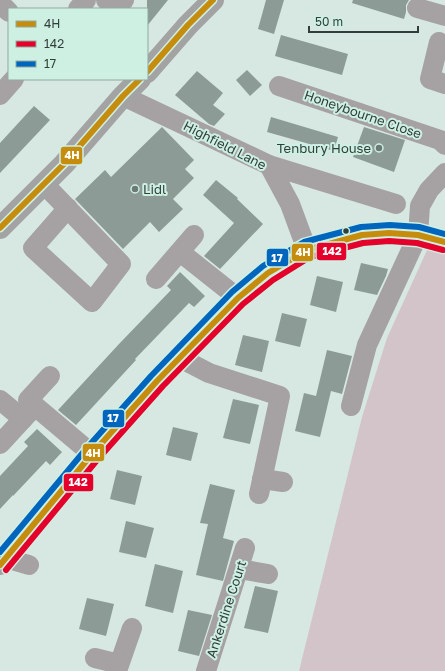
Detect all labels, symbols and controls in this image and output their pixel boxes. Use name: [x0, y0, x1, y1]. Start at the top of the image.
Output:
legend: [8, 8, 148, 80]
scale bar: [309, 8, 418, 34]
text: 50 m: [315, 14, 343, 29]
text: 4H: [44, 16, 60, 31]
text: 142: [44, 36, 64, 51]
text: 17: [44, 56, 56, 71]
street label: Honeybourne Close: [302, 86, 424, 142]
street label: Highfield Lane: [181, 117, 269, 173]
place label: Tenbury House: [277, 140, 371, 156]
marker: Tenbury House: [374, 143, 384, 153]
line badge: 4H: [60, 146, 83, 165]
text: 4H: [64, 148, 80, 161]
place label: Lidl: [143, 181, 166, 197]
marker: Lidl: [130, 184, 140, 194]
unlabelled marker: [341, 226, 351, 236]
line badge: 142: [316, 242, 347, 261]
line badge: 4H: [291, 243, 314, 262]
text: 142: [322, 244, 342, 257]
text: 4H: [295, 245, 311, 258]
line badge: 17: [266, 248, 289, 267]
text: 17: [271, 251, 283, 264]
line badge: 17: [102, 409, 125, 428]
text: 17: [107, 411, 119, 424]
line badge: 4H: [82, 443, 105, 462]
text: 4H: [85, 446, 101, 459]
line badge: 142: [63, 473, 94, 492]
text: 142: [68, 475, 88, 488]
street label: Ankerdine Court: [203, 558, 249, 660]

